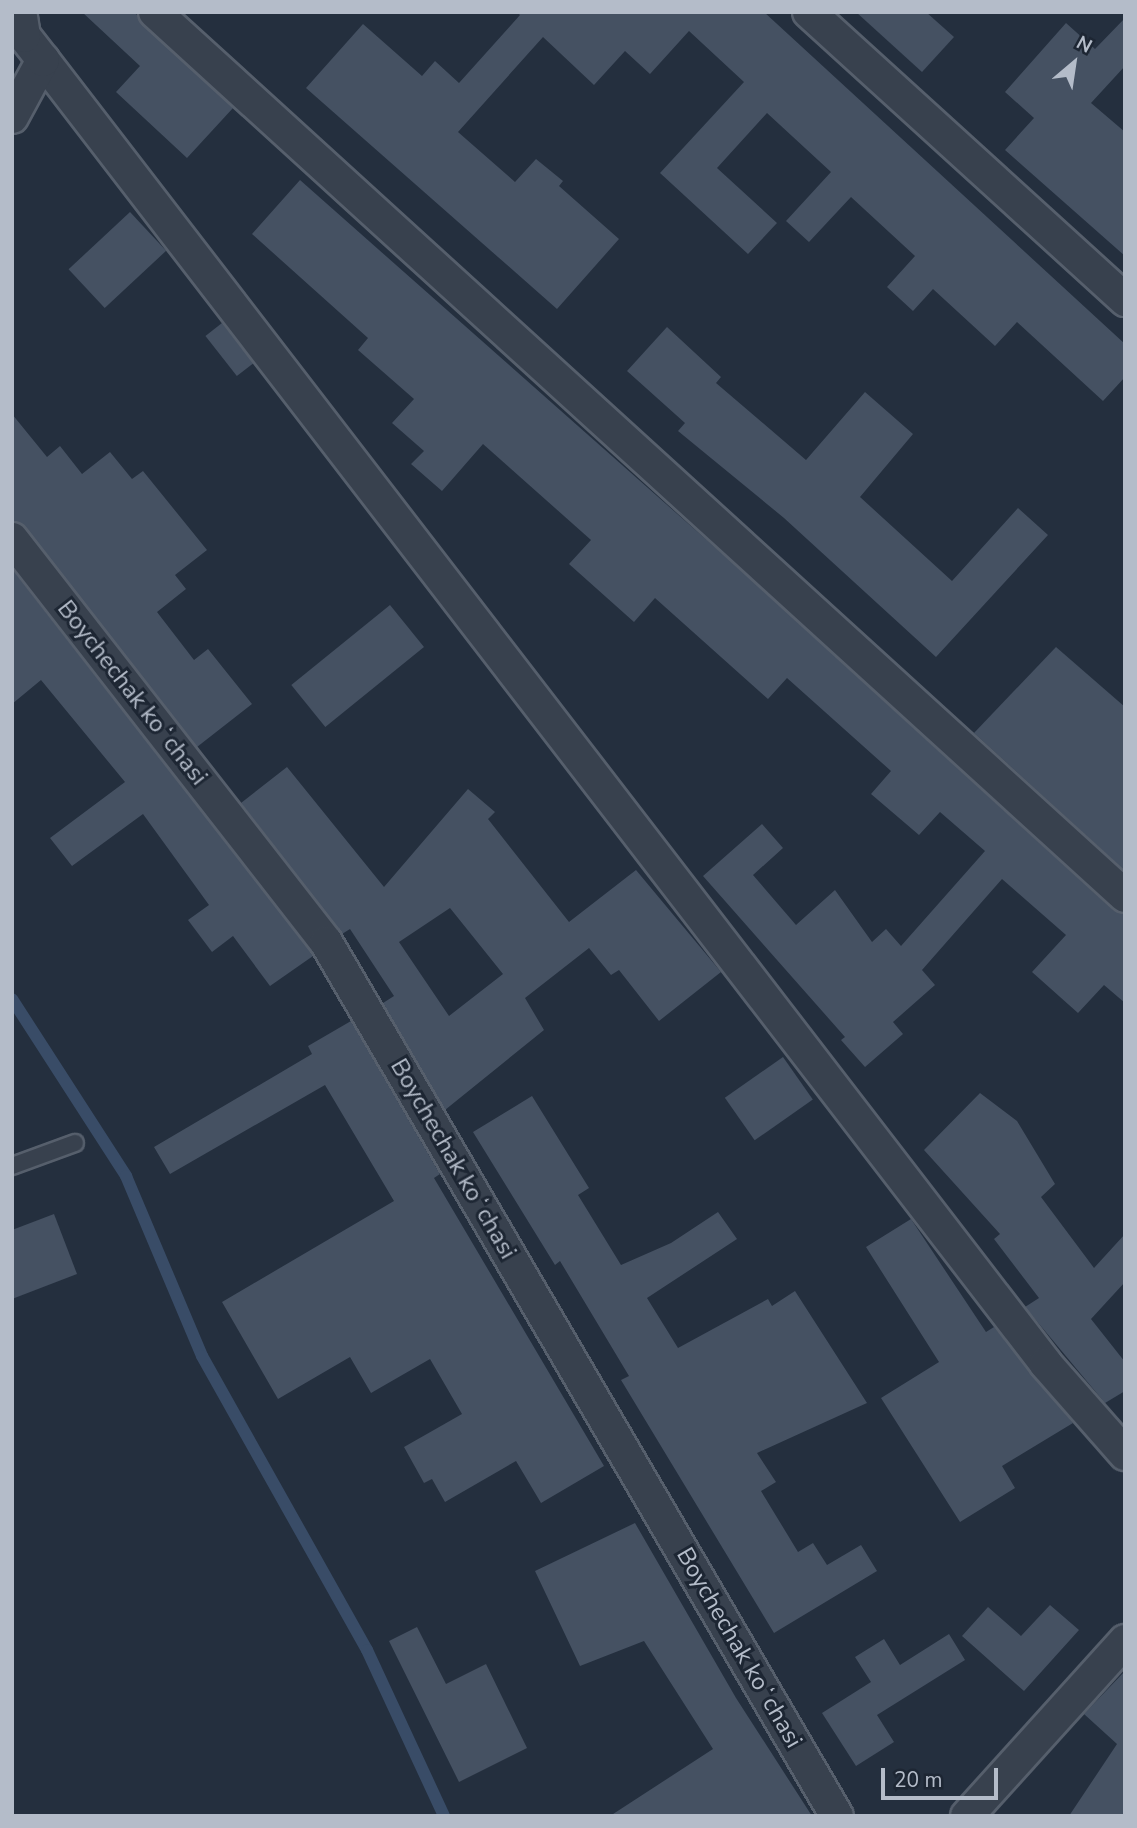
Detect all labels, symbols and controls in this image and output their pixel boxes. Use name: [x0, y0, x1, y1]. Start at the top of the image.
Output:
north arrow: [1039, 28, 1109, 98]
text: N: [1072, 30, 1097, 59]
street label: Boychechak koʻchasi: [51, 595, 213, 791]
street label: Boychechak koʻchasi: [384, 1054, 522, 1264]
street label: Boychechak koʻchasi: [670, 1543, 808, 1753]
scale bar: [885, 1755, 1002, 1799]
text: 20 m: [894, 1766, 943, 1794]

